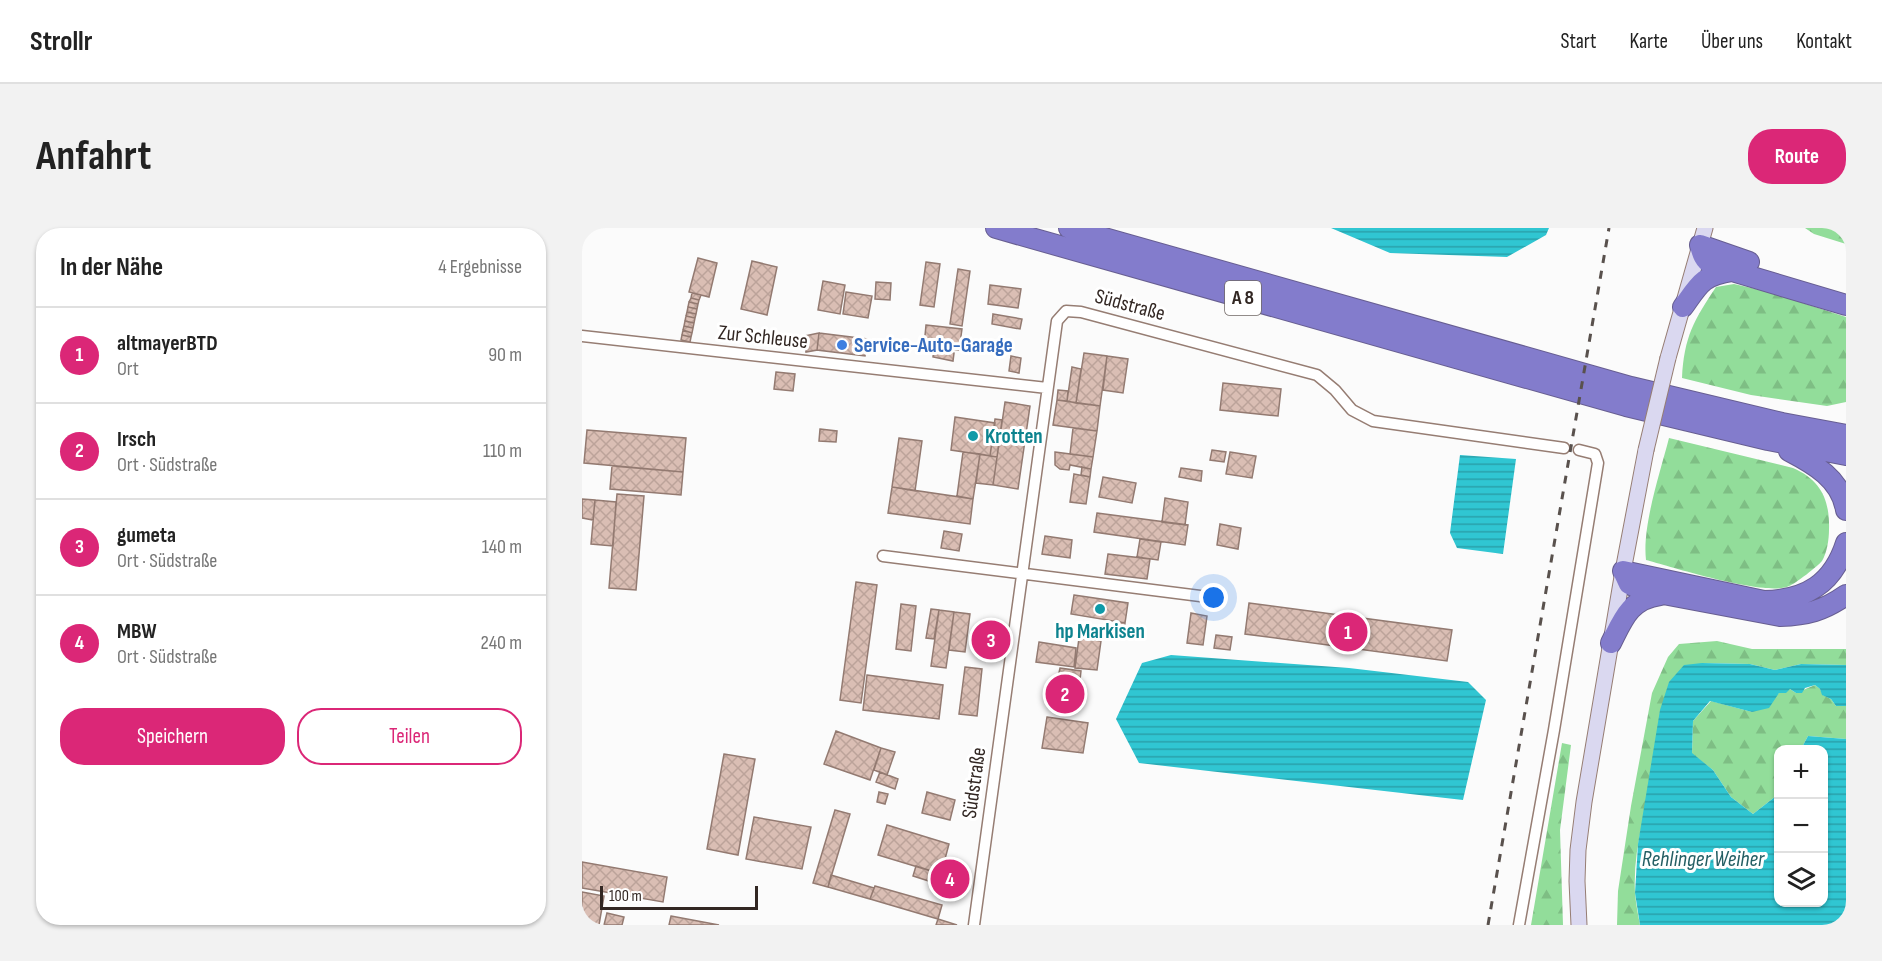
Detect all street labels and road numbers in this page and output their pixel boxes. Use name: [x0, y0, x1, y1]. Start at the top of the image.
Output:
road number: A 8: [1225, 281, 1261, 315]
street label: Südstraße: [1092, 284, 1168, 326]
street label: Zur Schleuse: [717, 320, 809, 354]
street label: Südstraße: [957, 746, 991, 820]

